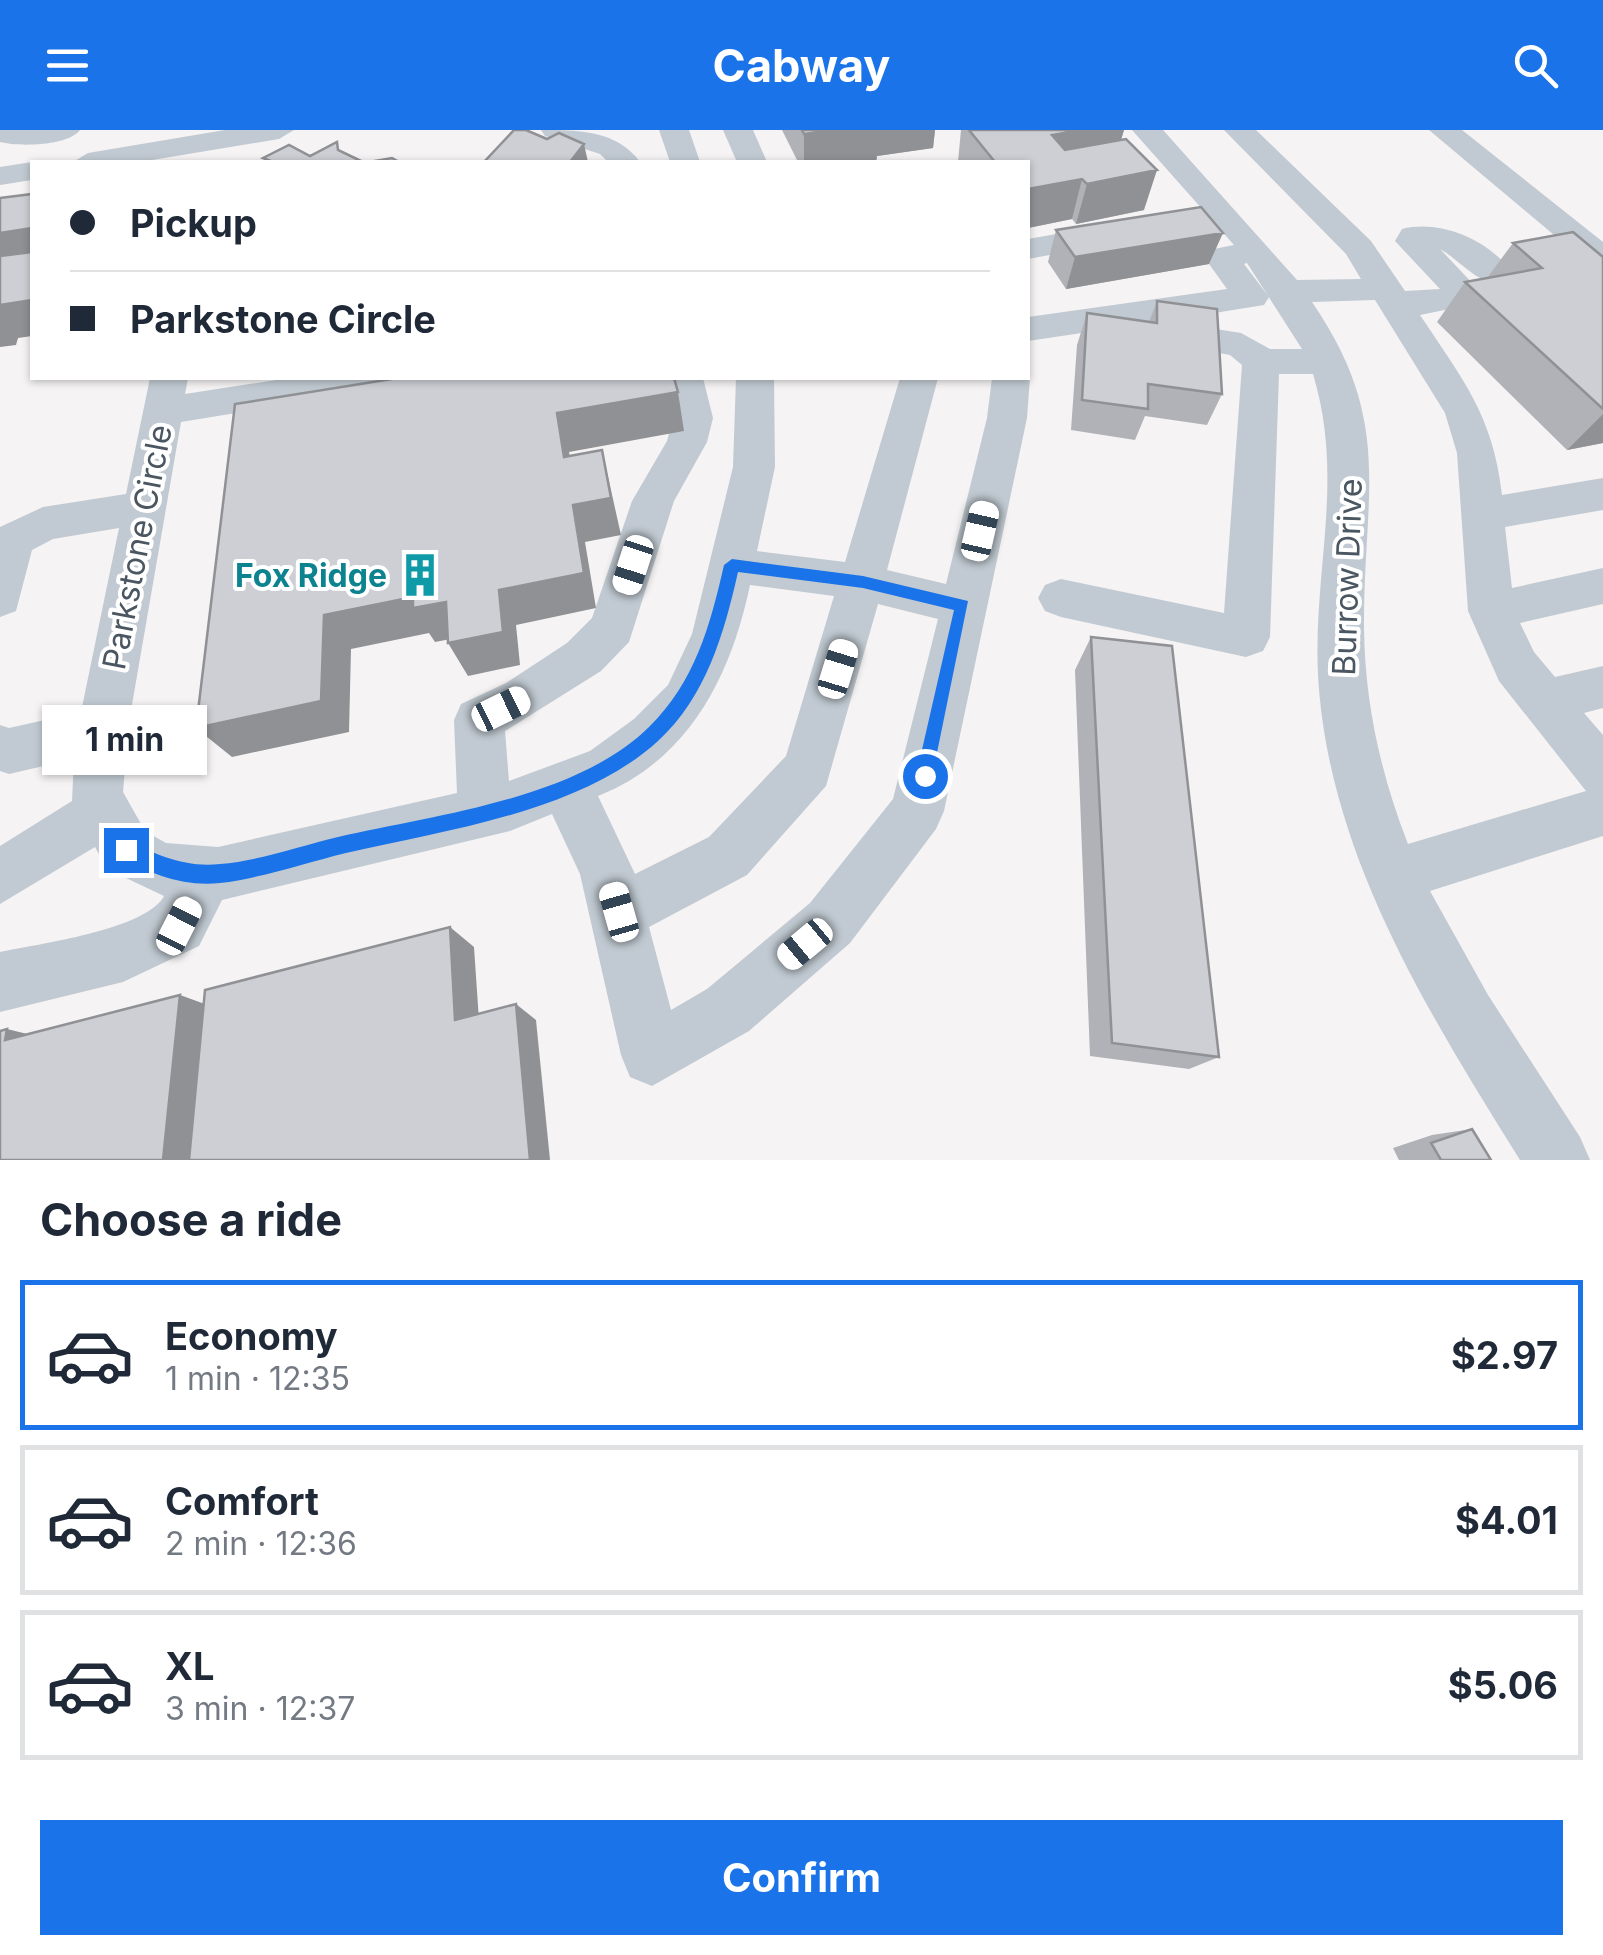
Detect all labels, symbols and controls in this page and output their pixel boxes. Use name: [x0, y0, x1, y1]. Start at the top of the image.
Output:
icon: menu: [40, 38, 95, 93]
text: Cabway: [713, 38, 890, 93]
icon: search: [1508, 38, 1563, 93]
text: Pickup: [130, 200, 257, 246]
text: Parkstone Circle: [130, 296, 436, 342]
street label: Parkstone Circle: [94, 421, 180, 673]
street label: Burrow Drive: [1324, 478, 1370, 676]
car: [959, 498, 1001, 564]
car: [609, 532, 657, 598]
building icon: Fox Ridge: [396, 551, 444, 599]
place label: Fox Ridge: [235, 556, 387, 595]
car: [815, 636, 861, 702]
car: [467, 682, 535, 736]
callout: 1 min: [44, 705, 208, 775]
text: 1 min: [85, 720, 164, 759]
route start: [903, 754, 948, 799]
route end: [104, 828, 149, 873]
car: [596, 879, 642, 945]
car: [152, 892, 206, 960]
car: [772, 913, 838, 975]
text: Choose a ride: [40, 1192, 342, 1247]
icon: car: [45, 1310, 135, 1400]
text: Economy: [165, 1313, 338, 1359]
text: $2.97: [1451, 1332, 1558, 1378]
text: 1 min · 12:35: [165, 1359, 350, 1398]
icon: car: [45, 1475, 135, 1565]
text: Comfort: [165, 1478, 319, 1524]
text: $4.01: [1455, 1497, 1558, 1543]
text: 2 min · 12:36: [165, 1524, 357, 1563]
icon: car: [45, 1640, 135, 1730]
text: XL: [165, 1643, 215, 1689]
text: $5.06: [1448, 1662, 1558, 1708]
text: 3 min · 12:37: [165, 1689, 355, 1728]
button: Confirm: [40, 1820, 1563, 1935]

